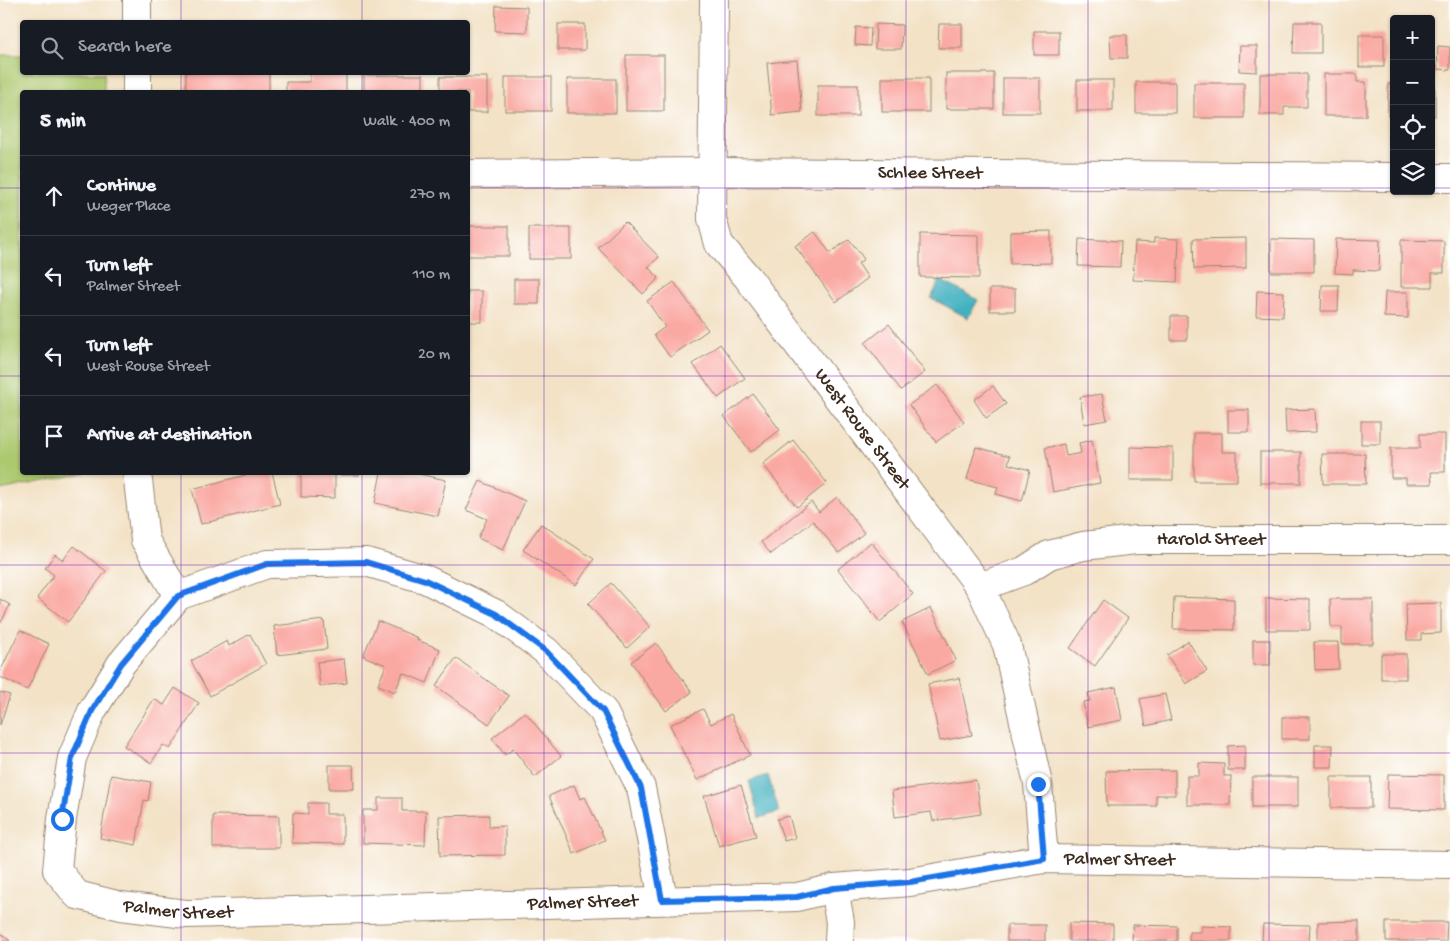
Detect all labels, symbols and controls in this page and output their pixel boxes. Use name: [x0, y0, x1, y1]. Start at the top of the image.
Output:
map controls: [1390, 15, 1435, 195]
button: +: [1390, 15, 1435, 60]
search box: [20, 20, 470, 75]
icon: search: [38, 34, 66, 62]
text: Search here: [78, 36, 172, 59]
button: −: [1390, 60, 1435, 105]
button: locate: [1390, 105, 1435, 150]
text: 5 min: [40, 110, 85, 135]
text: Walk · 400 m: [363, 113, 450, 132]
button: layers: [1390, 150, 1435, 195]
street label: Schlee Street: [878, 162, 985, 185]
text: Continue: [87, 175, 156, 198]
icon: ahead: [40, 182, 68, 210]
text: 270 m: [410, 186, 450, 205]
text: Weger Place: [87, 198, 171, 217]
text: Turn left: [87, 255, 151, 278]
icon: left: [40, 262, 68, 290]
text: 110 m: [413, 266, 450, 285]
text: Palmer Street: [87, 278, 180, 297]
text: Turn left: [87, 335, 151, 358]
icon: left: [40, 342, 68, 370]
text: 20 m: [418, 346, 450, 365]
text: West Rouse Street: [87, 358, 210, 377]
street label: West Rouse Street: [809, 364, 916, 496]
icon: arrive: [40, 422, 68, 450]
text: Arrive at destination: [87, 424, 251, 447]
street label: Harold Street: [1157, 529, 1268, 552]
route end: [1027, 773, 1050, 796]
route start: [51, 808, 74, 831]
street label: Palmer Street: [1063, 848, 1177, 872]
street label: Palmer Street: [526, 890, 641, 916]
street label: Palmer Street: [121, 895, 236, 926]

